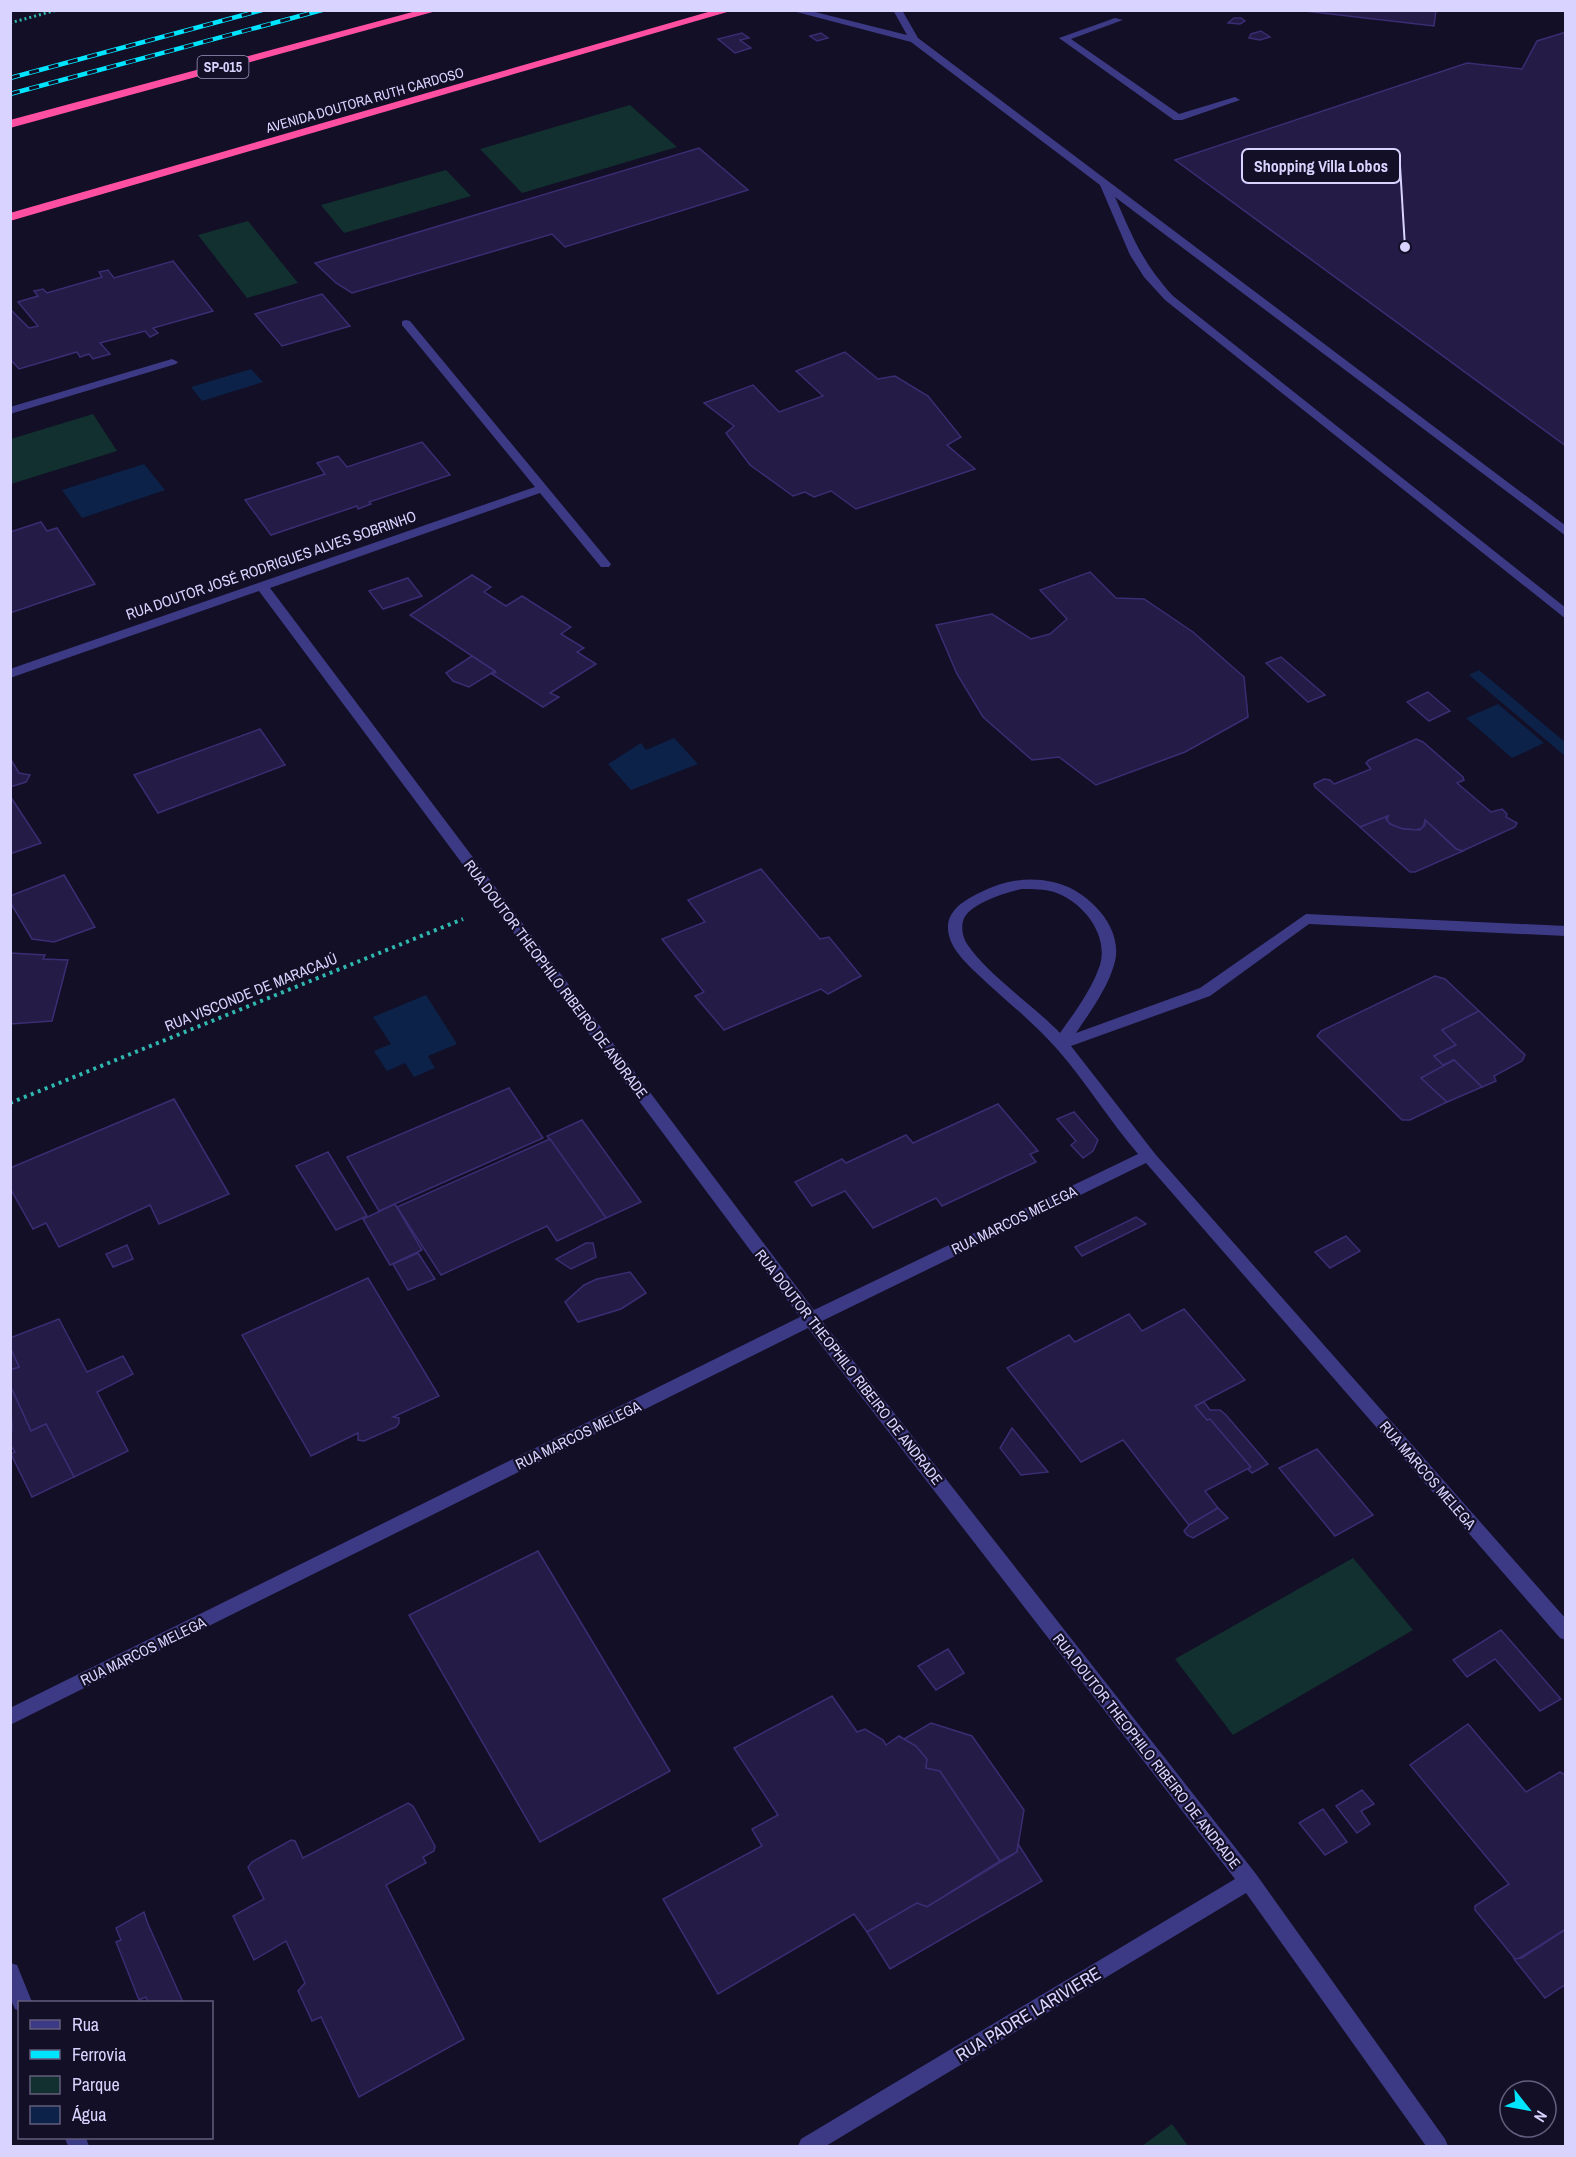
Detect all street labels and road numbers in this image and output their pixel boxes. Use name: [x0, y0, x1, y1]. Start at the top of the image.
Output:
road number: SP-015: [198, 56, 248, 78]
street label: AVENIDA DOUTORA RUTH CARDOSO: [263, 63, 466, 137]
street label: RUA DOUTOR JOSÉ RODRIGUES ALVES SOBRINHO: [123, 505, 419, 625]
street label: RUA DOUTOR THEOPHILO RIBEIRO DE ANDRADE: [459, 855, 653, 1103]
street label: RUA VISCONDE DE MARACAJÚ: [162, 948, 340, 1036]
street label: RUA MARCOS MELEGA: [948, 1180, 1081, 1260]
street label: RUA DOUTOR THEOPHILO RIBEIRO DE ANDRADE: [750, 1245, 948, 1489]
street label: RUA MARCOS MELEGA: [512, 1395, 645, 1475]
street label: RUA MARCOS MELEGA: [1375, 1416, 1482, 1534]
street label: RUA MARCOS MELEGA: [77, 1611, 210, 1691]
street label: RUA DOUTOR THEOPHILO RIBEIRO DE ANDRADE: [1048, 1629, 1246, 1873]
street label: RUA PADRE LARIVIERE: [951, 1961, 1105, 2067]

